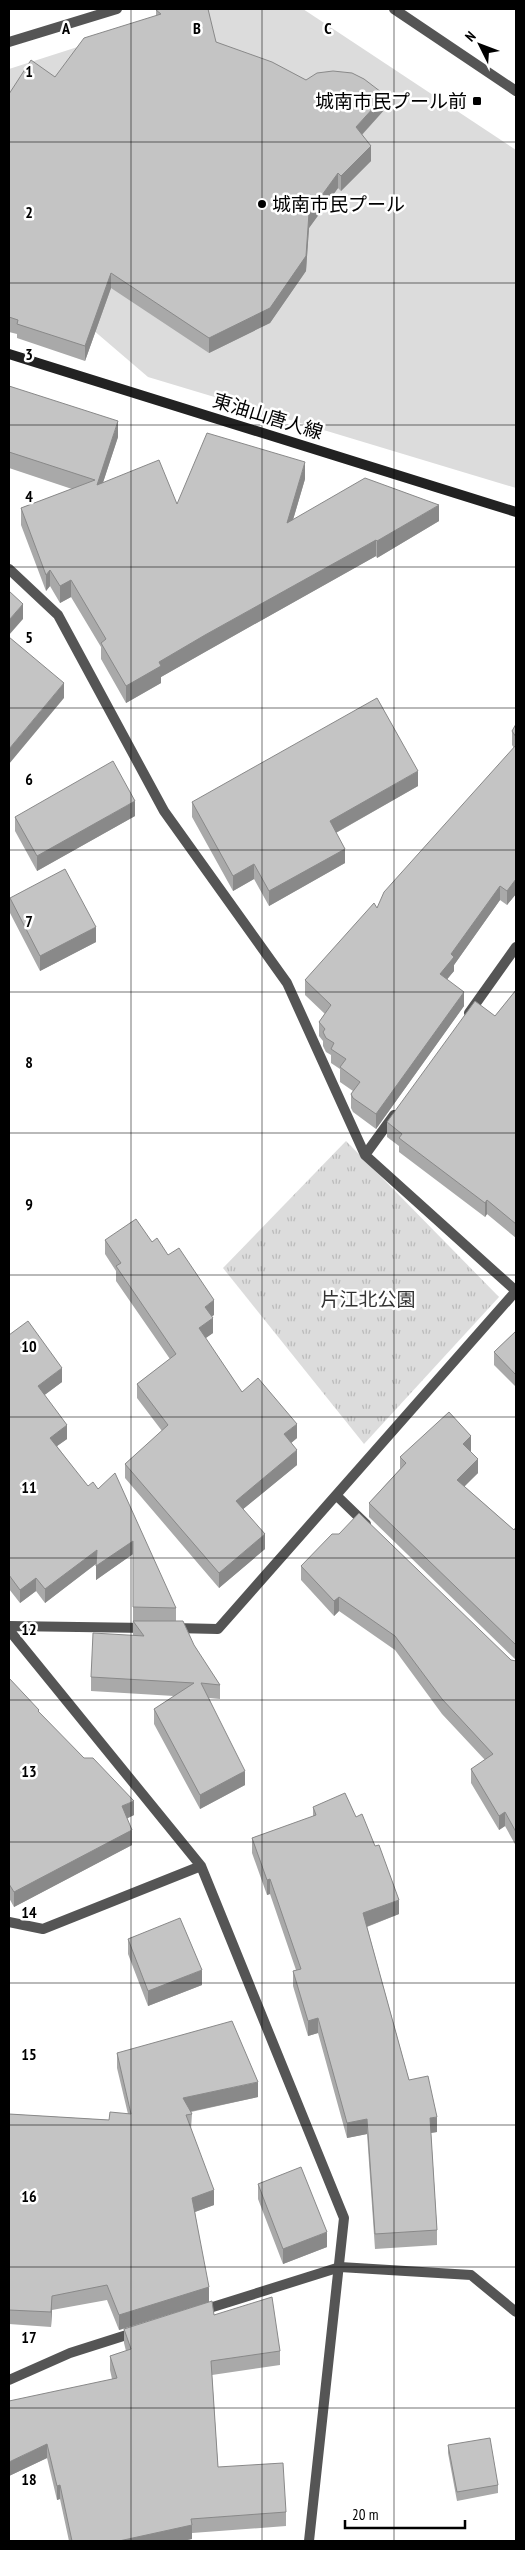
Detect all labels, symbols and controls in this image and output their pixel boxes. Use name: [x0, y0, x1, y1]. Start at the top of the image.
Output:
text: A: [61, 18, 71, 38]
text: B: [193, 18, 201, 38]
text: C: [324, 18, 332, 38]
north arrow: [455, 20, 505, 70]
text: N: [461, 27, 480, 45]
text: 1: [25, 61, 33, 81]
place label: 城南市民プール前: [315, 89, 467, 113]
marker: 城南市民プール前: [471, 95, 483, 107]
place label: 城南市民プール: [272, 192, 405, 216]
marker: 城南市民プール: [256, 198, 268, 210]
text: 2: [25, 202, 33, 222]
text: 3: [25, 344, 33, 364]
street label: 東油山唐人線: [210, 388, 326, 444]
text: 4: [25, 486, 33, 506]
text: 5: [25, 627, 33, 647]
text: 6: [25, 769, 33, 789]
text: 7: [25, 911, 33, 931]
text: 8: [25, 1052, 33, 1072]
text: 9: [25, 1194, 33, 1214]
park label: 片江北公園: [320, 1287, 416, 1311]
text: 10: [21, 1336, 37, 1356]
text: 11: [21, 1477, 37, 1497]
text: 12: [21, 1619, 37, 1639]
text: 13: [21, 1761, 37, 1781]
text: 14: [21, 1902, 37, 1922]
text: 15: [21, 2044, 37, 2064]
text: 16: [21, 2186, 37, 2206]
text: 17: [21, 2327, 37, 2347]
text: 18: [21, 2469, 37, 2489]
scale bar: [345, 2498, 465, 2530]
text: 20 m: [352, 2505, 378, 2524]

